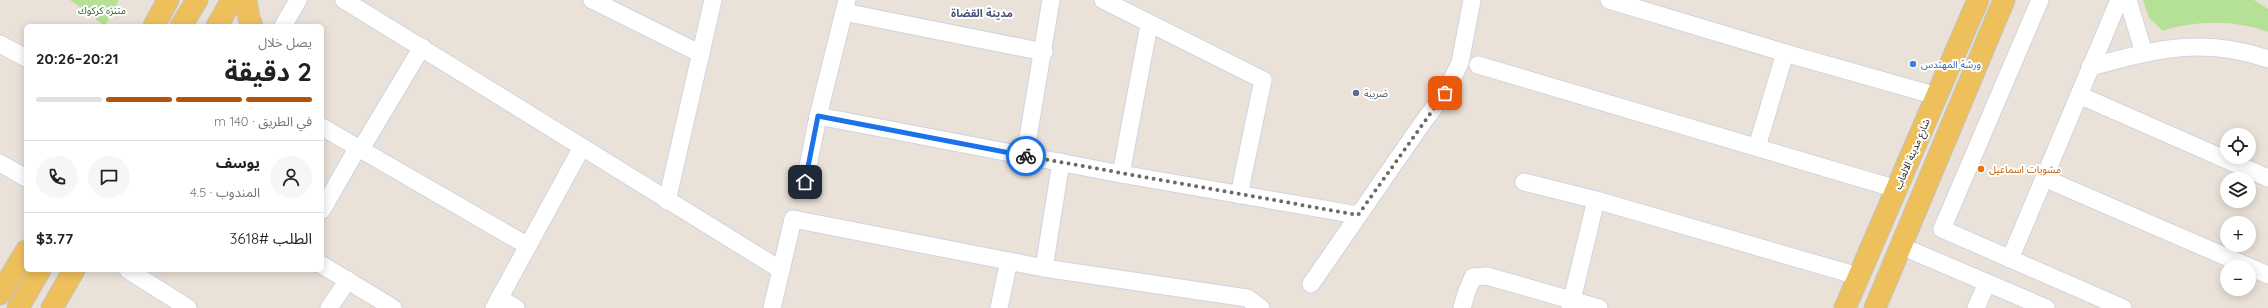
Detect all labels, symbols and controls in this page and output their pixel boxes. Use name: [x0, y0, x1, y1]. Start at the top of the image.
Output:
park label: متنزه كركوك: [78, 4, 126, 17]
district label: مدينة القضاة: [951, 6, 1013, 20]
text: يصل خلال: [258, 34, 312, 50]
text: 20:21–20:26: [36, 49, 119, 68]
text: 2 دقيقة: [225, 55, 312, 88]
place label: ورشة المهندس: [1921, 58, 1981, 71]
marker: ورشة المهندس: [1908, 59, 1918, 69]
pin: [1428, 76, 1462, 110]
icon: bag: [1434, 82, 1456, 104]
place label: ضريبة: [1364, 87, 1388, 100]
marker: ضريبة: [1351, 88, 1361, 98]
text: في الطريق · 140 m: [214, 113, 312, 129]
street label: شارع مدينة الالعاب: [1891, 116, 1934, 192]
map controls: [2220, 128, 2256, 296]
button: locate: [2220, 128, 2256, 164]
courier: [1006, 136, 1046, 176]
icon: bike: [1015, 145, 1037, 167]
text: يوسف: [216, 153, 260, 172]
button: phone: [36, 156, 78, 198]
button: chat: [88, 156, 130, 198]
button: person: [270, 156, 312, 198]
place label: مشويات اسماعيل: [1989, 163, 2061, 176]
marker: مشويات اسماعيل: [1976, 164, 1986, 174]
pin: [788, 165, 822, 199]
icon: home: [794, 171, 816, 193]
button: layers: [2220, 172, 2256, 208]
text: المندوب · 4.5: [190, 184, 260, 200]
button: +: [2220, 216, 2256, 252]
text: $3.77: [36, 229, 73, 248]
text: الطلب #3618: [230, 229, 312, 248]
button: −: [2220, 260, 2256, 296]

